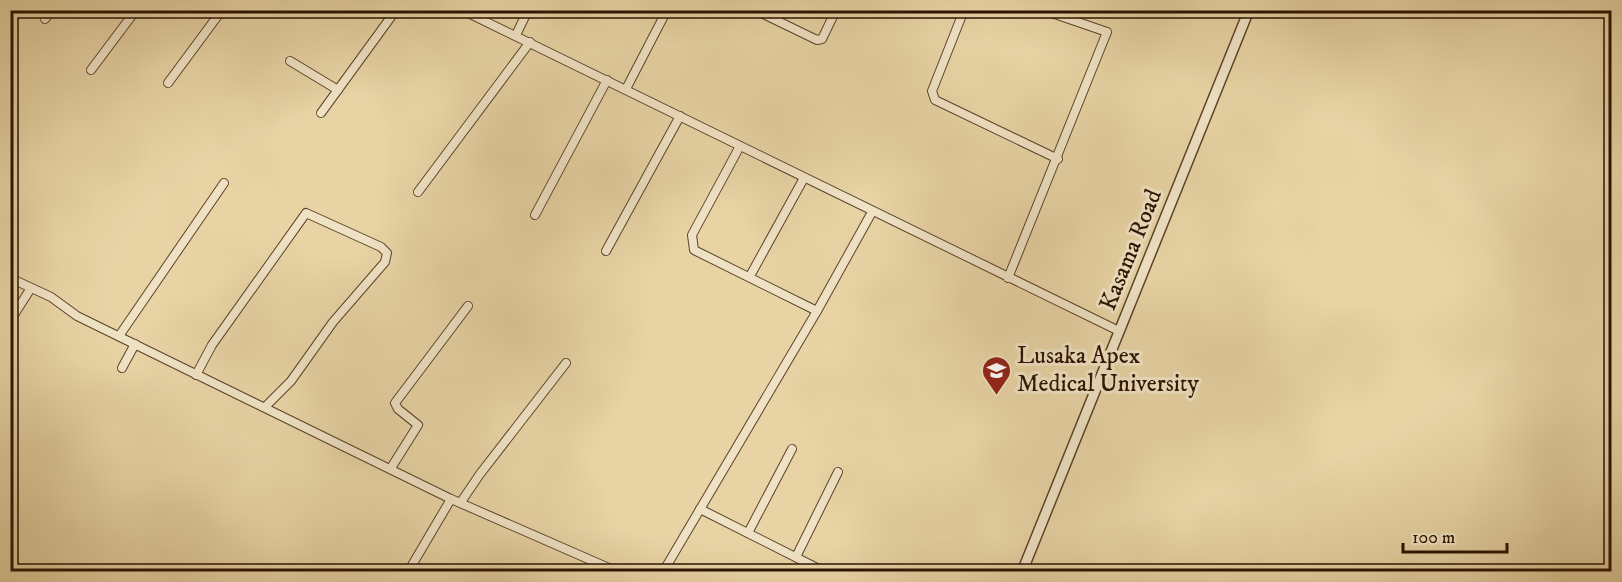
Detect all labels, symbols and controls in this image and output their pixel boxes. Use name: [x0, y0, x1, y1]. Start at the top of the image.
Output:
street label: Kasama Road: [1093, 185, 1169, 315]
place label: Lusaka Apex Medical University: [1017, 341, 1199, 399]
school or university icon: Lusaka Apex Medical University: [980, 354, 1012, 396]
scale bar: [1403, 516, 1506, 554]
text: 100 m: [1412, 527, 1455, 549]

